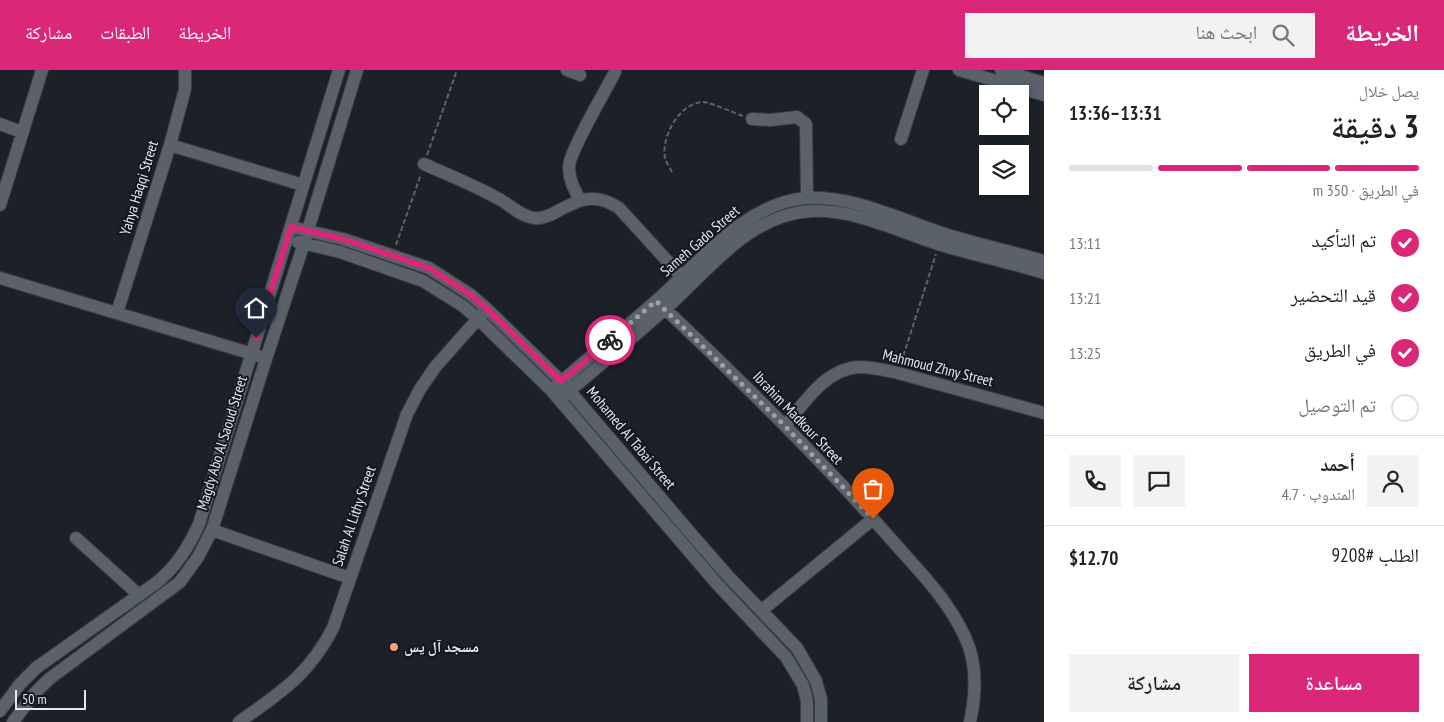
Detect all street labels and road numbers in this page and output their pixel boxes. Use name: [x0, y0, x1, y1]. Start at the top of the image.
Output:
street label: Yahya Haqqi Street: [115, 138, 162, 237]
street label: Sameh Gado Street: [656, 201, 743, 280]
street label: Mahmoud Zhny Street: [881, 345, 996, 390]
street label: Ibrahim Madkour Street: [749, 367, 848, 468]
street label: Magdy Abo Al Saoud Street: [192, 373, 251, 512]
street label: Mohamed Al Tabai Street: [583, 382, 680, 493]
street label: Salah Al Lithy Street: [328, 463, 380, 568]

